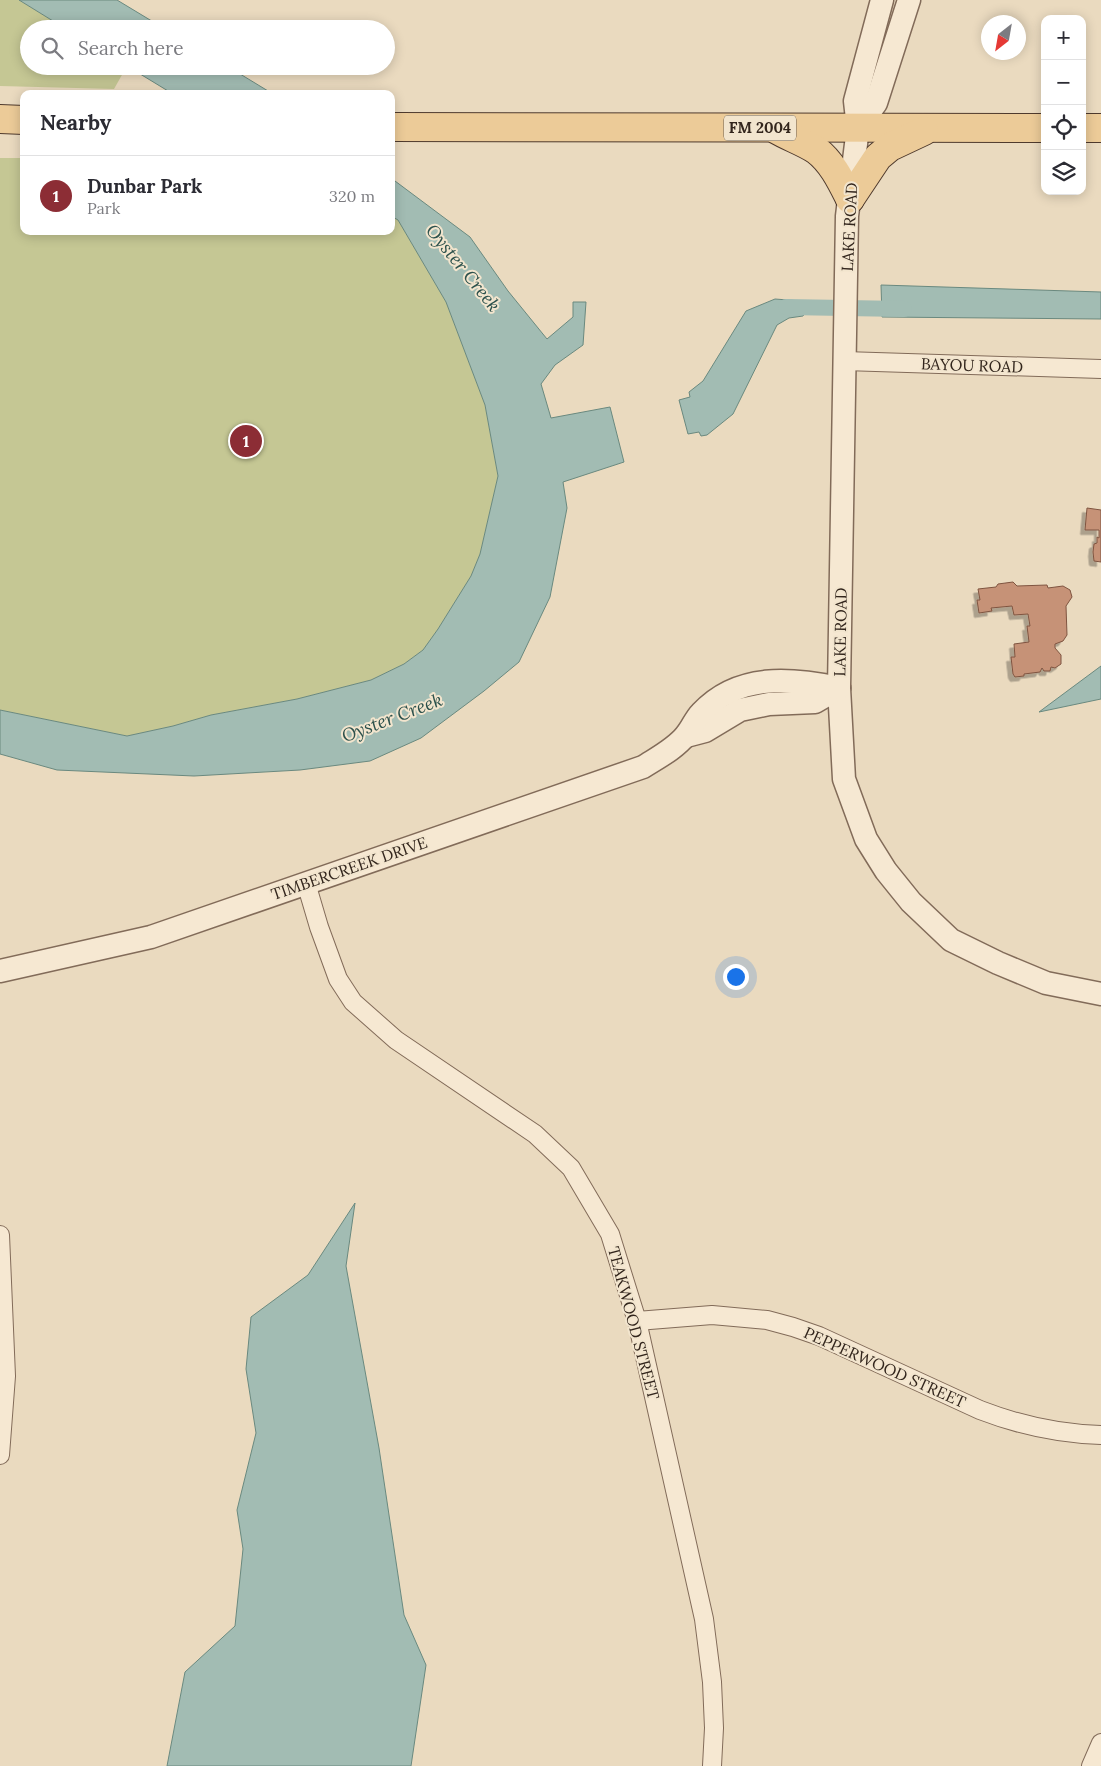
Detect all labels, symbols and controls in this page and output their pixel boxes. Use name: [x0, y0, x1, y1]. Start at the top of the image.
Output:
north arrow: [981, 15, 1026, 60]
map controls: [1041, 15, 1086, 195]
button: +: [1041, 15, 1086, 60]
search box: [20, 20, 395, 75]
icon: search: [38, 34, 66, 62]
text: Search here: [78, 36, 184, 60]
button: −: [1041, 60, 1086, 105]
button: locate: [1041, 105, 1086, 150]
text: Nearby: [40, 109, 111, 136]
road number: FM 2004: [724, 116, 796, 140]
button: layers: [1041, 150, 1086, 195]
text: Dunbar Park: [87, 174, 202, 198]
street label: LAKE ROAD: [837, 182, 861, 272]
text: 1: [53, 186, 59, 206]
text: 320 m: [329, 186, 375, 206]
text: Park: [87, 198, 120, 218]
water label: Oyster Creek: [421, 219, 506, 316]
street label: BAYOU ROAD: [921, 353, 1023, 377]
pin: 1: [230, 422, 262, 460]
street label: LAKE ROAD: [829, 587, 851, 677]
water label: Oyster Creek: [338, 688, 445, 747]
street label: TIMBERCREEK DRIVE: [268, 832, 430, 904]
your location: [723, 964, 749, 990]
street label: TEAKWOOD STREET: [604, 1244, 664, 1402]
street label: PEPPERWOOD STREET: [801, 1322, 969, 1412]

